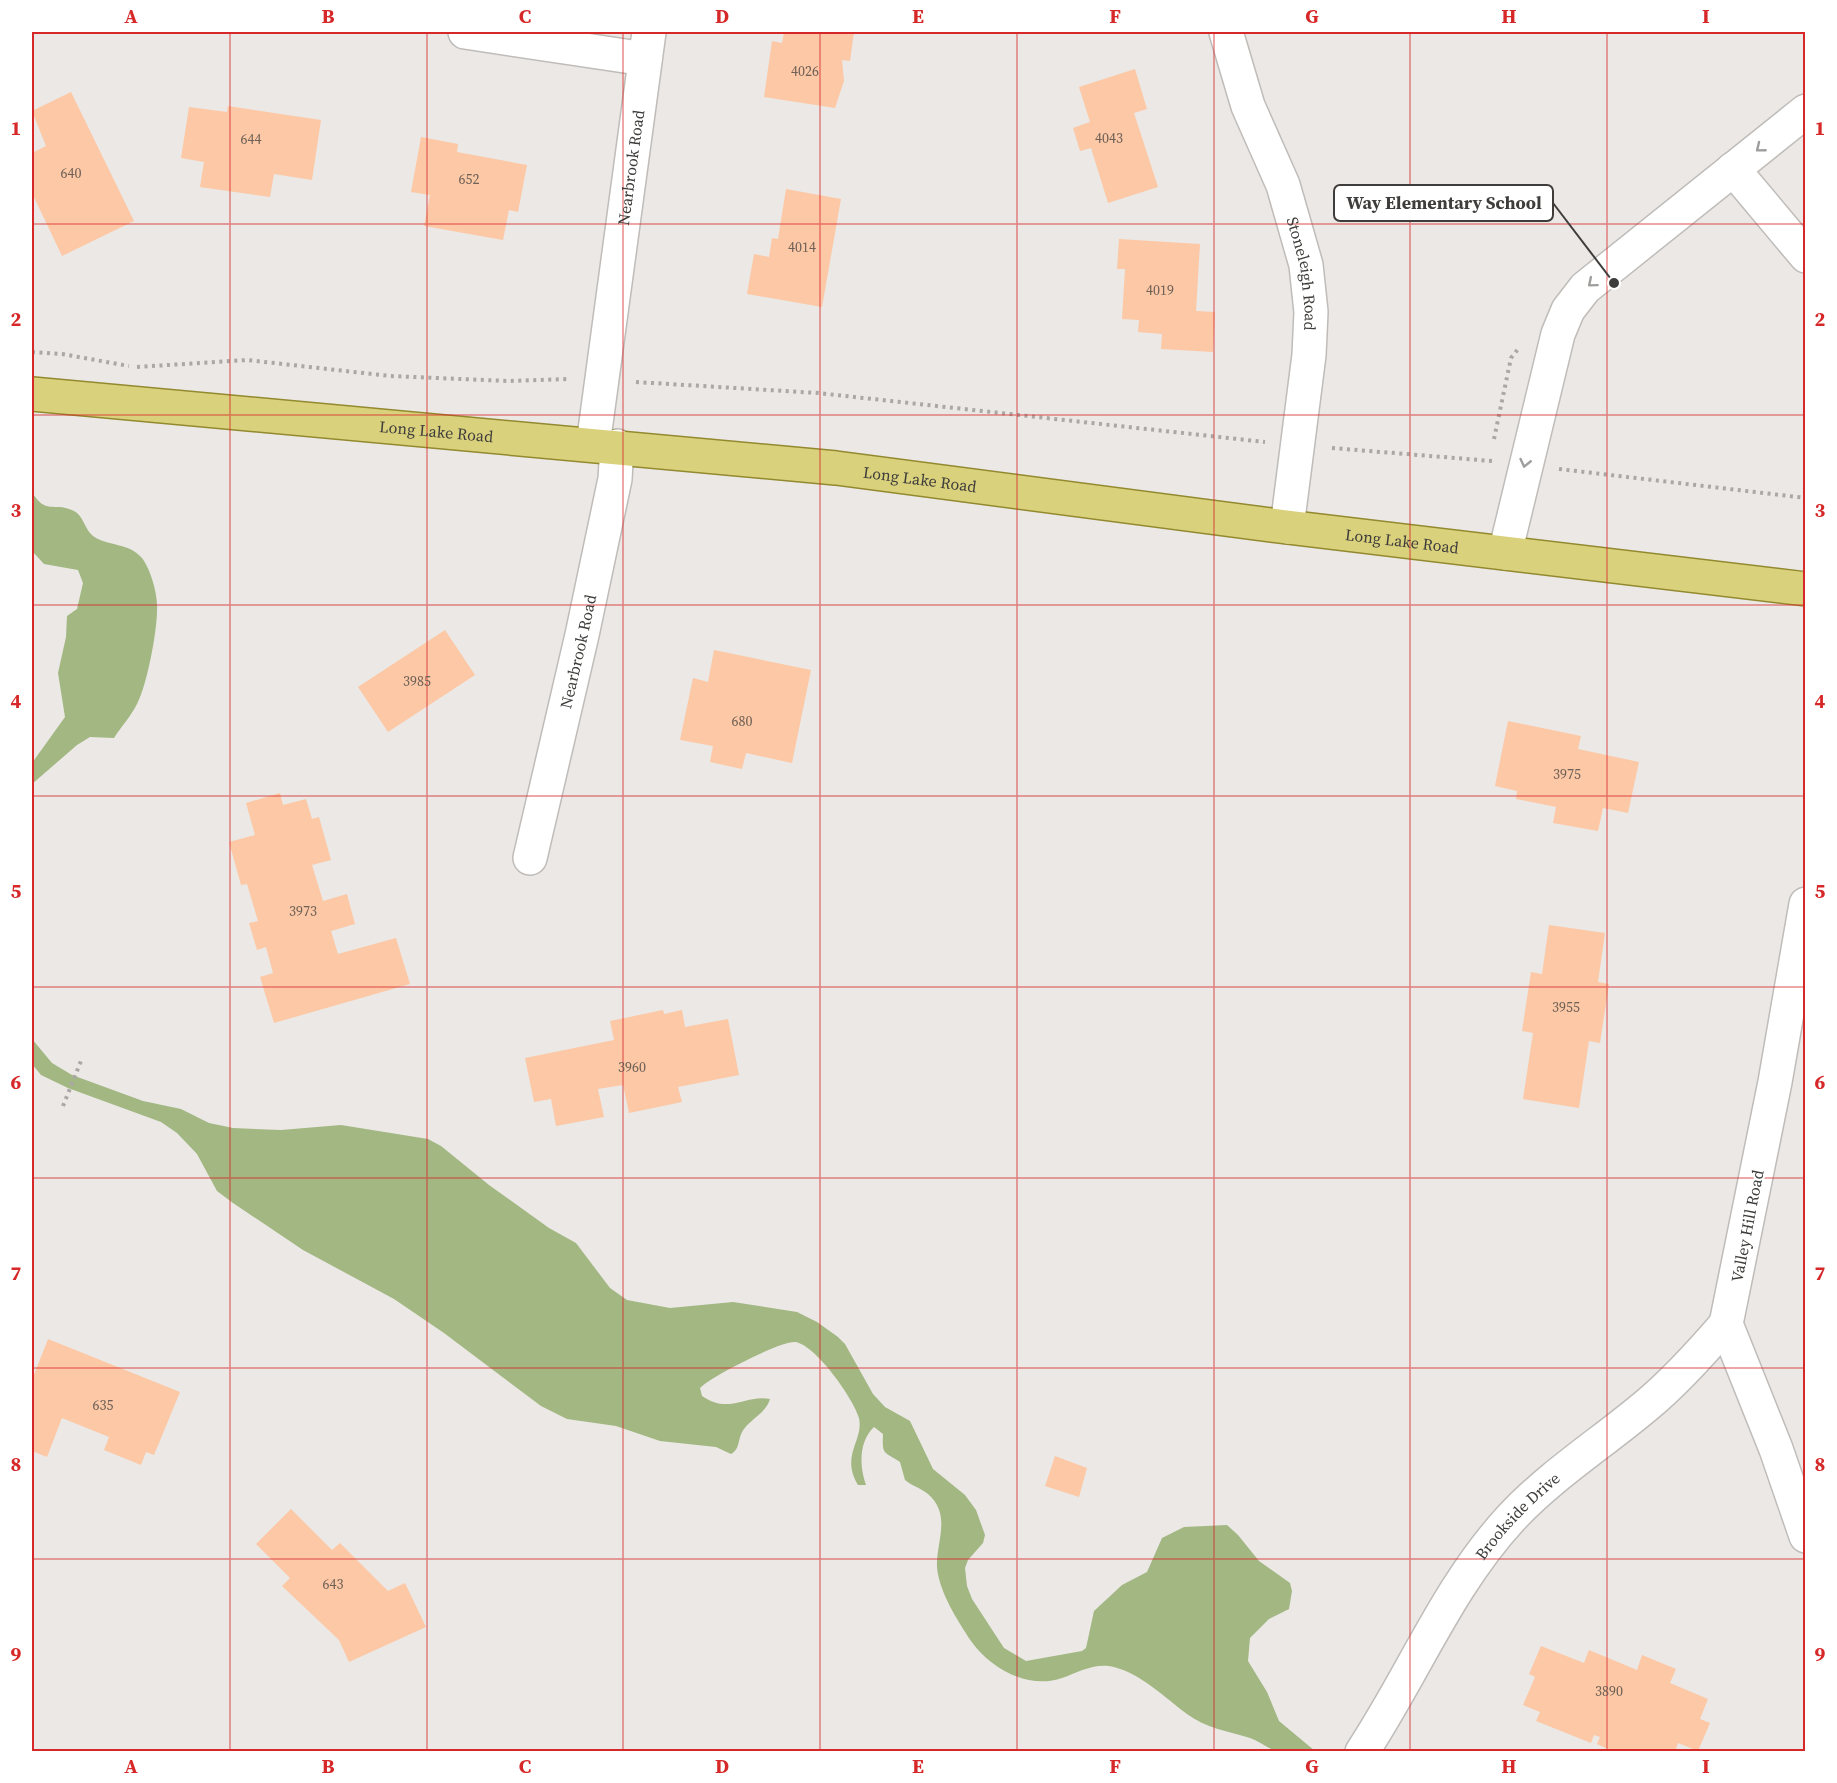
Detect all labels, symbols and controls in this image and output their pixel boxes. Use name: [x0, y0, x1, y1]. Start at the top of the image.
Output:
text: A: [124, 2, 138, 30]
text: B: [321, 2, 335, 30]
text: C: [519, 2, 531, 30]
text: D: [715, 2, 729, 30]
text: E: [912, 2, 924, 30]
text: F: [1109, 2, 1121, 30]
text: G: [1305, 2, 1319, 30]
text: H: [1501, 2, 1517, 30]
text: I: [1702, 2, 1710, 30]
house number: 4026: [791, 61, 819, 81]
street label: Nearbrook Road: [612, 108, 649, 227]
text: 1: [11, 114, 21, 142]
text: 1: [1815, 114, 1825, 142]
house number: 4043: [1095, 128, 1123, 148]
house number: 644: [241, 129, 262, 149]
one-way arrow: [1756, 140, 1767, 151]
house number: 640: [61, 163, 82, 183]
house number: 652: [459, 169, 480, 189]
callout: Way Elementary School: [1334, 185, 1553, 221]
text: Way Elementary School: [1346, 190, 1542, 215]
street label: Stoneleigh Road: [1282, 214, 1322, 331]
house number: 4014: [788, 237, 816, 257]
one-way arrow: [1588, 276, 1599, 287]
house number: 4019: [1146, 280, 1174, 300]
text: 2: [11, 305, 22, 333]
text: 2: [1815, 305, 1826, 333]
street label: Long Lake Road: [378, 415, 494, 447]
one-way arrow: [1520, 458, 1533, 468]
street label: Long Lake Road: [862, 461, 978, 497]
text: 3: [11, 496, 22, 524]
text: 3: [1815, 496, 1826, 524]
street label: Long Lake Road: [1344, 523, 1460, 558]
street label: Nearbrook Road: [554, 592, 601, 711]
house number: 3985: [403, 671, 431, 691]
text: 4: [11, 687, 22, 715]
text: 4: [1815, 687, 1826, 715]
house number: 680: [732, 711, 753, 731]
house number: 3975: [1553, 764, 1581, 784]
text: 5: [11, 877, 22, 905]
text: 5: [1815, 877, 1826, 905]
house number: 3973: [289, 901, 317, 921]
house number: 3955: [1552, 997, 1580, 1017]
house number: 3960: [618, 1057, 646, 1077]
text: 6: [11, 1068, 22, 1096]
text: 6: [1815, 1068, 1826, 1096]
street label: Valley Hill Road: [1725, 1168, 1769, 1284]
text: 7: [11, 1259, 22, 1287]
text: 7: [1815, 1259, 1826, 1287]
house number: 635: [93, 1395, 114, 1415]
text: 8: [11, 1450, 21, 1478]
text: 8: [1815, 1450, 1825, 1478]
street label: Brookside Drive: [1470, 1467, 1564, 1564]
house number: 643: [323, 1574, 344, 1594]
text: 9: [11, 1640, 22, 1668]
text: 9: [1815, 1640, 1826, 1668]
house number: 3890: [1595, 1681, 1623, 1701]
text: A: [124, 1752, 138, 1780]
text: B: [321, 1752, 335, 1780]
text: C: [519, 1752, 531, 1780]
text: D: [715, 1752, 729, 1780]
text: E: [912, 1752, 924, 1780]
text: F: [1109, 1752, 1121, 1780]
text: G: [1305, 1752, 1319, 1780]
text: H: [1501, 1752, 1517, 1780]
text: I: [1702, 1752, 1710, 1780]

